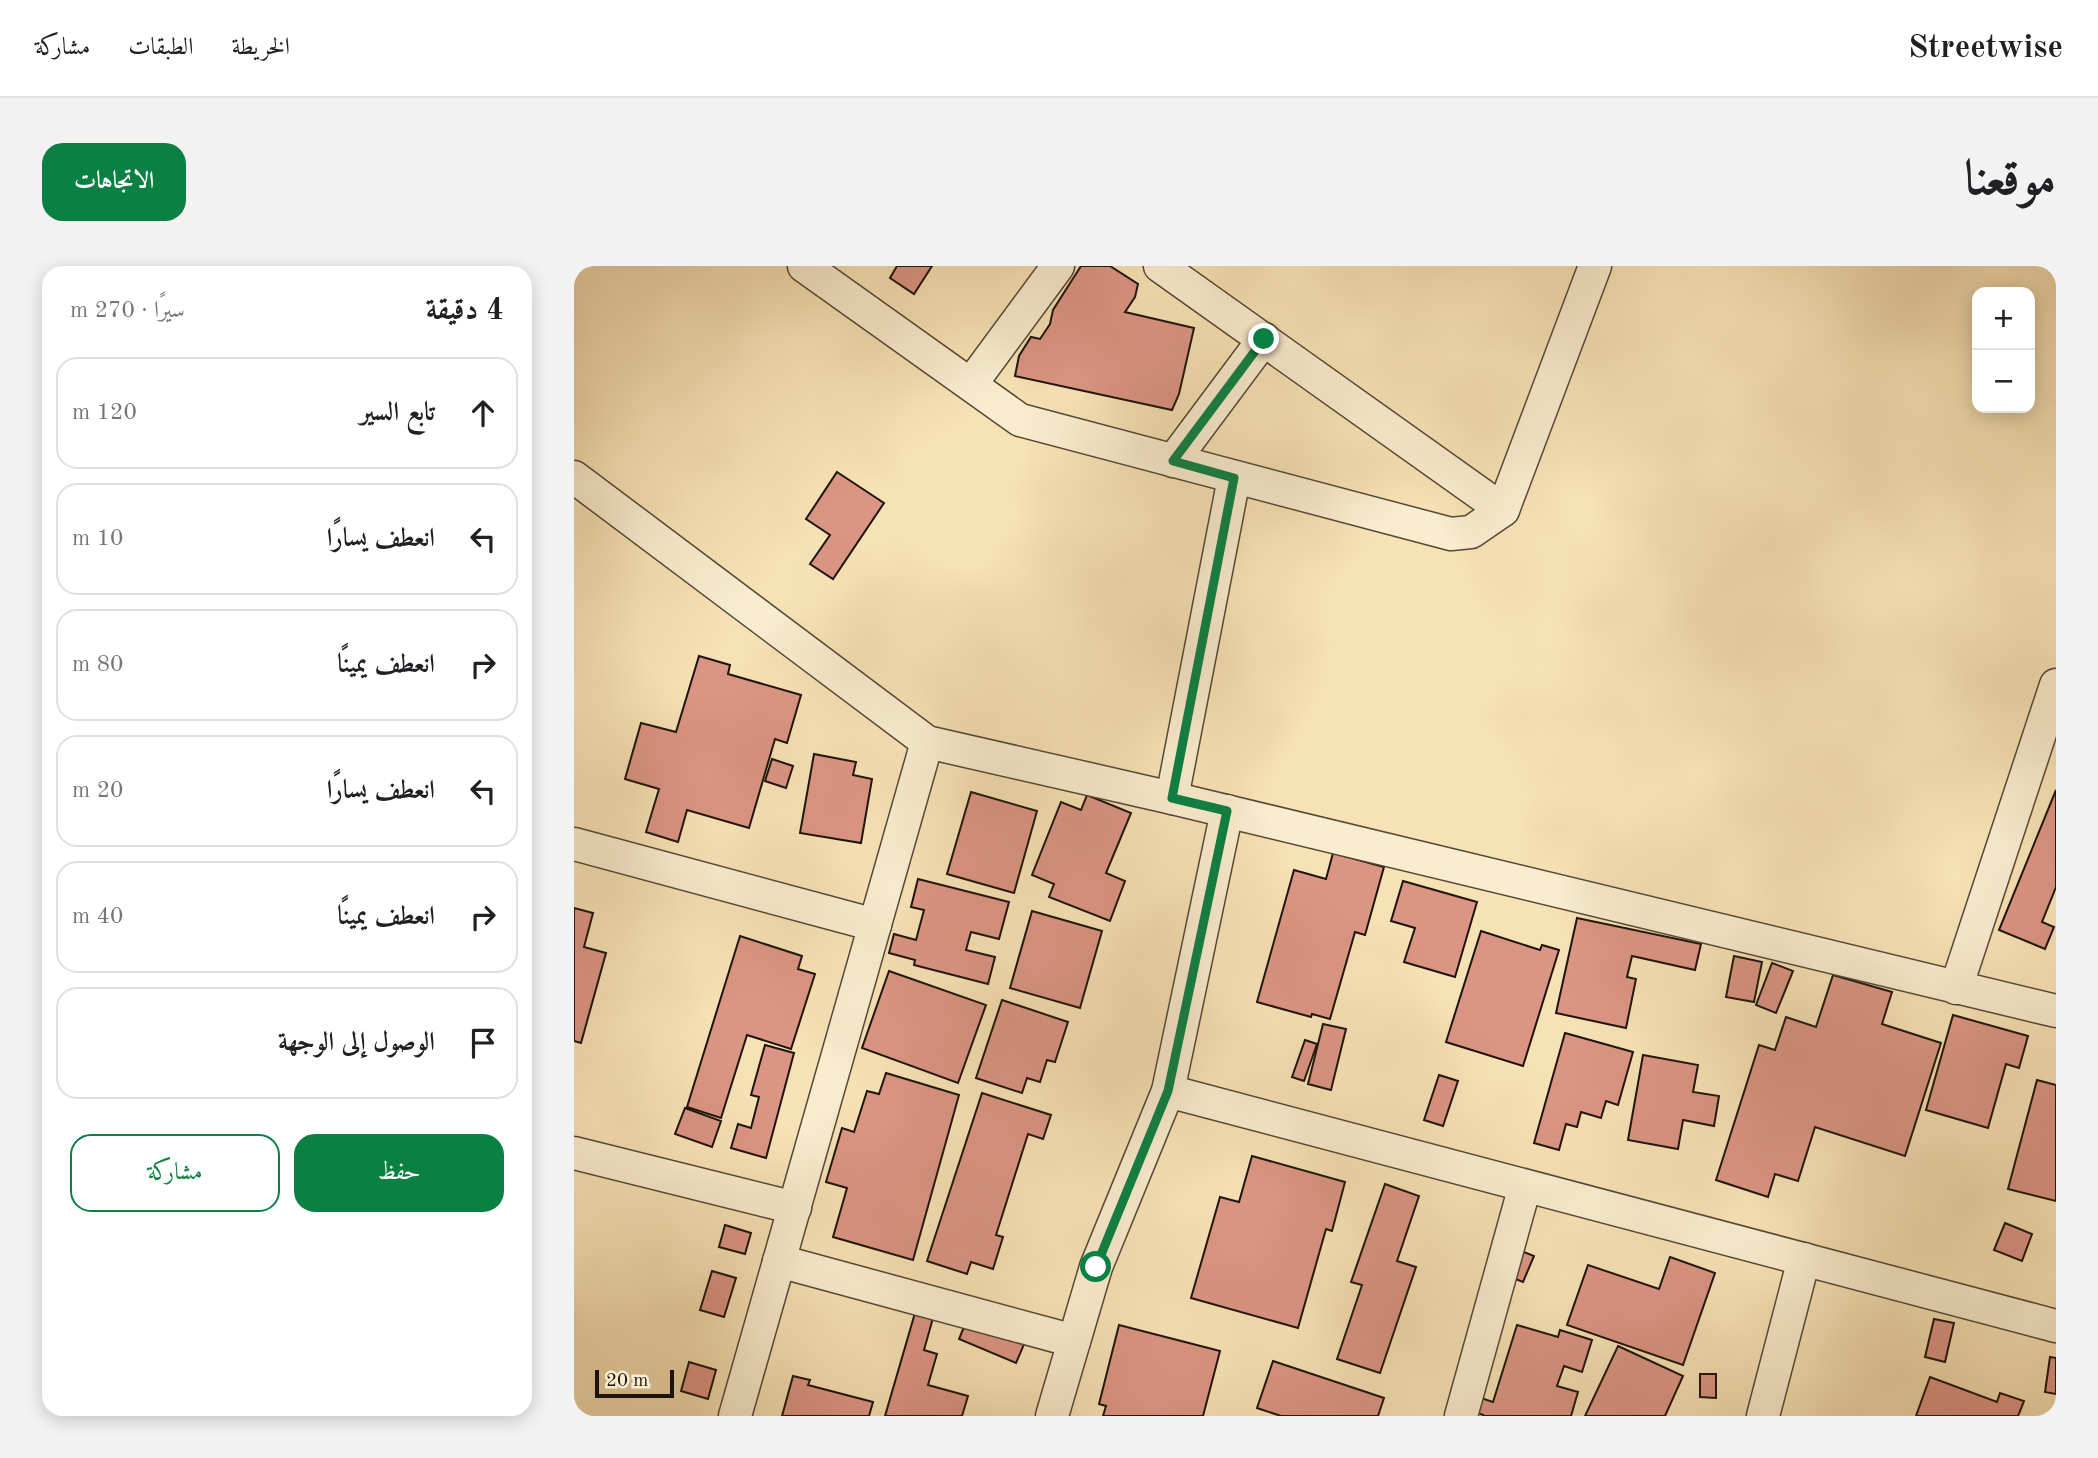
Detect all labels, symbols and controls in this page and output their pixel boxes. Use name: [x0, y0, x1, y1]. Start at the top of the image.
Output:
text: Streetwise: [1908, 32, 2063, 65]
text: مشاركة: [35, 36, 90, 60]
text: الطبقات: [128, 36, 194, 60]
text: الخريطة: [232, 36, 290, 60]
button: الاتجاهات: [42, 143, 186, 221]
text: موقعنا: [1964, 157, 2056, 206]
map controls: [1972, 287, 2035, 413]
button: +: [1972, 287, 2035, 350]
text: 4 دقيقة: [426, 296, 504, 326]
text: سيرًا · 270 m: [70, 299, 185, 322]
route end: [1248, 323, 1279, 354]
button: −: [1972, 350, 2035, 413]
icon: ahead: [464, 394, 502, 432]
text: تابع السير: [360, 400, 435, 426]
text: 120 m: [72, 401, 137, 424]
icon: left: [464, 520, 502, 558]
text: انعطف يسارًا: [327, 526, 435, 552]
text: 10 m: [72, 527, 123, 550]
icon: right: [464, 646, 502, 684]
text: انعطف يمينًا: [337, 652, 435, 678]
text: 80 m: [72, 653, 123, 676]
icon: left: [464, 772, 502, 810]
text: انعطف يسارًا: [327, 778, 435, 804]
text: 20 m: [72, 779, 123, 802]
icon: right: [464, 898, 502, 936]
text: انعطف يمينًا: [337, 904, 435, 930]
text: 40 m: [72, 905, 123, 928]
icon: arrive: [464, 1024, 502, 1062]
text: الوصول إلى الوجهة: [278, 1030, 435, 1056]
button: مشاركة: [70, 1134, 280, 1212]
button: حفظ: [294, 1134, 504, 1212]
route start: [1080, 1251, 1111, 1282]
scale bar: [595, 1367, 674, 1399]
text: 20 m: [606, 1372, 648, 1391]

